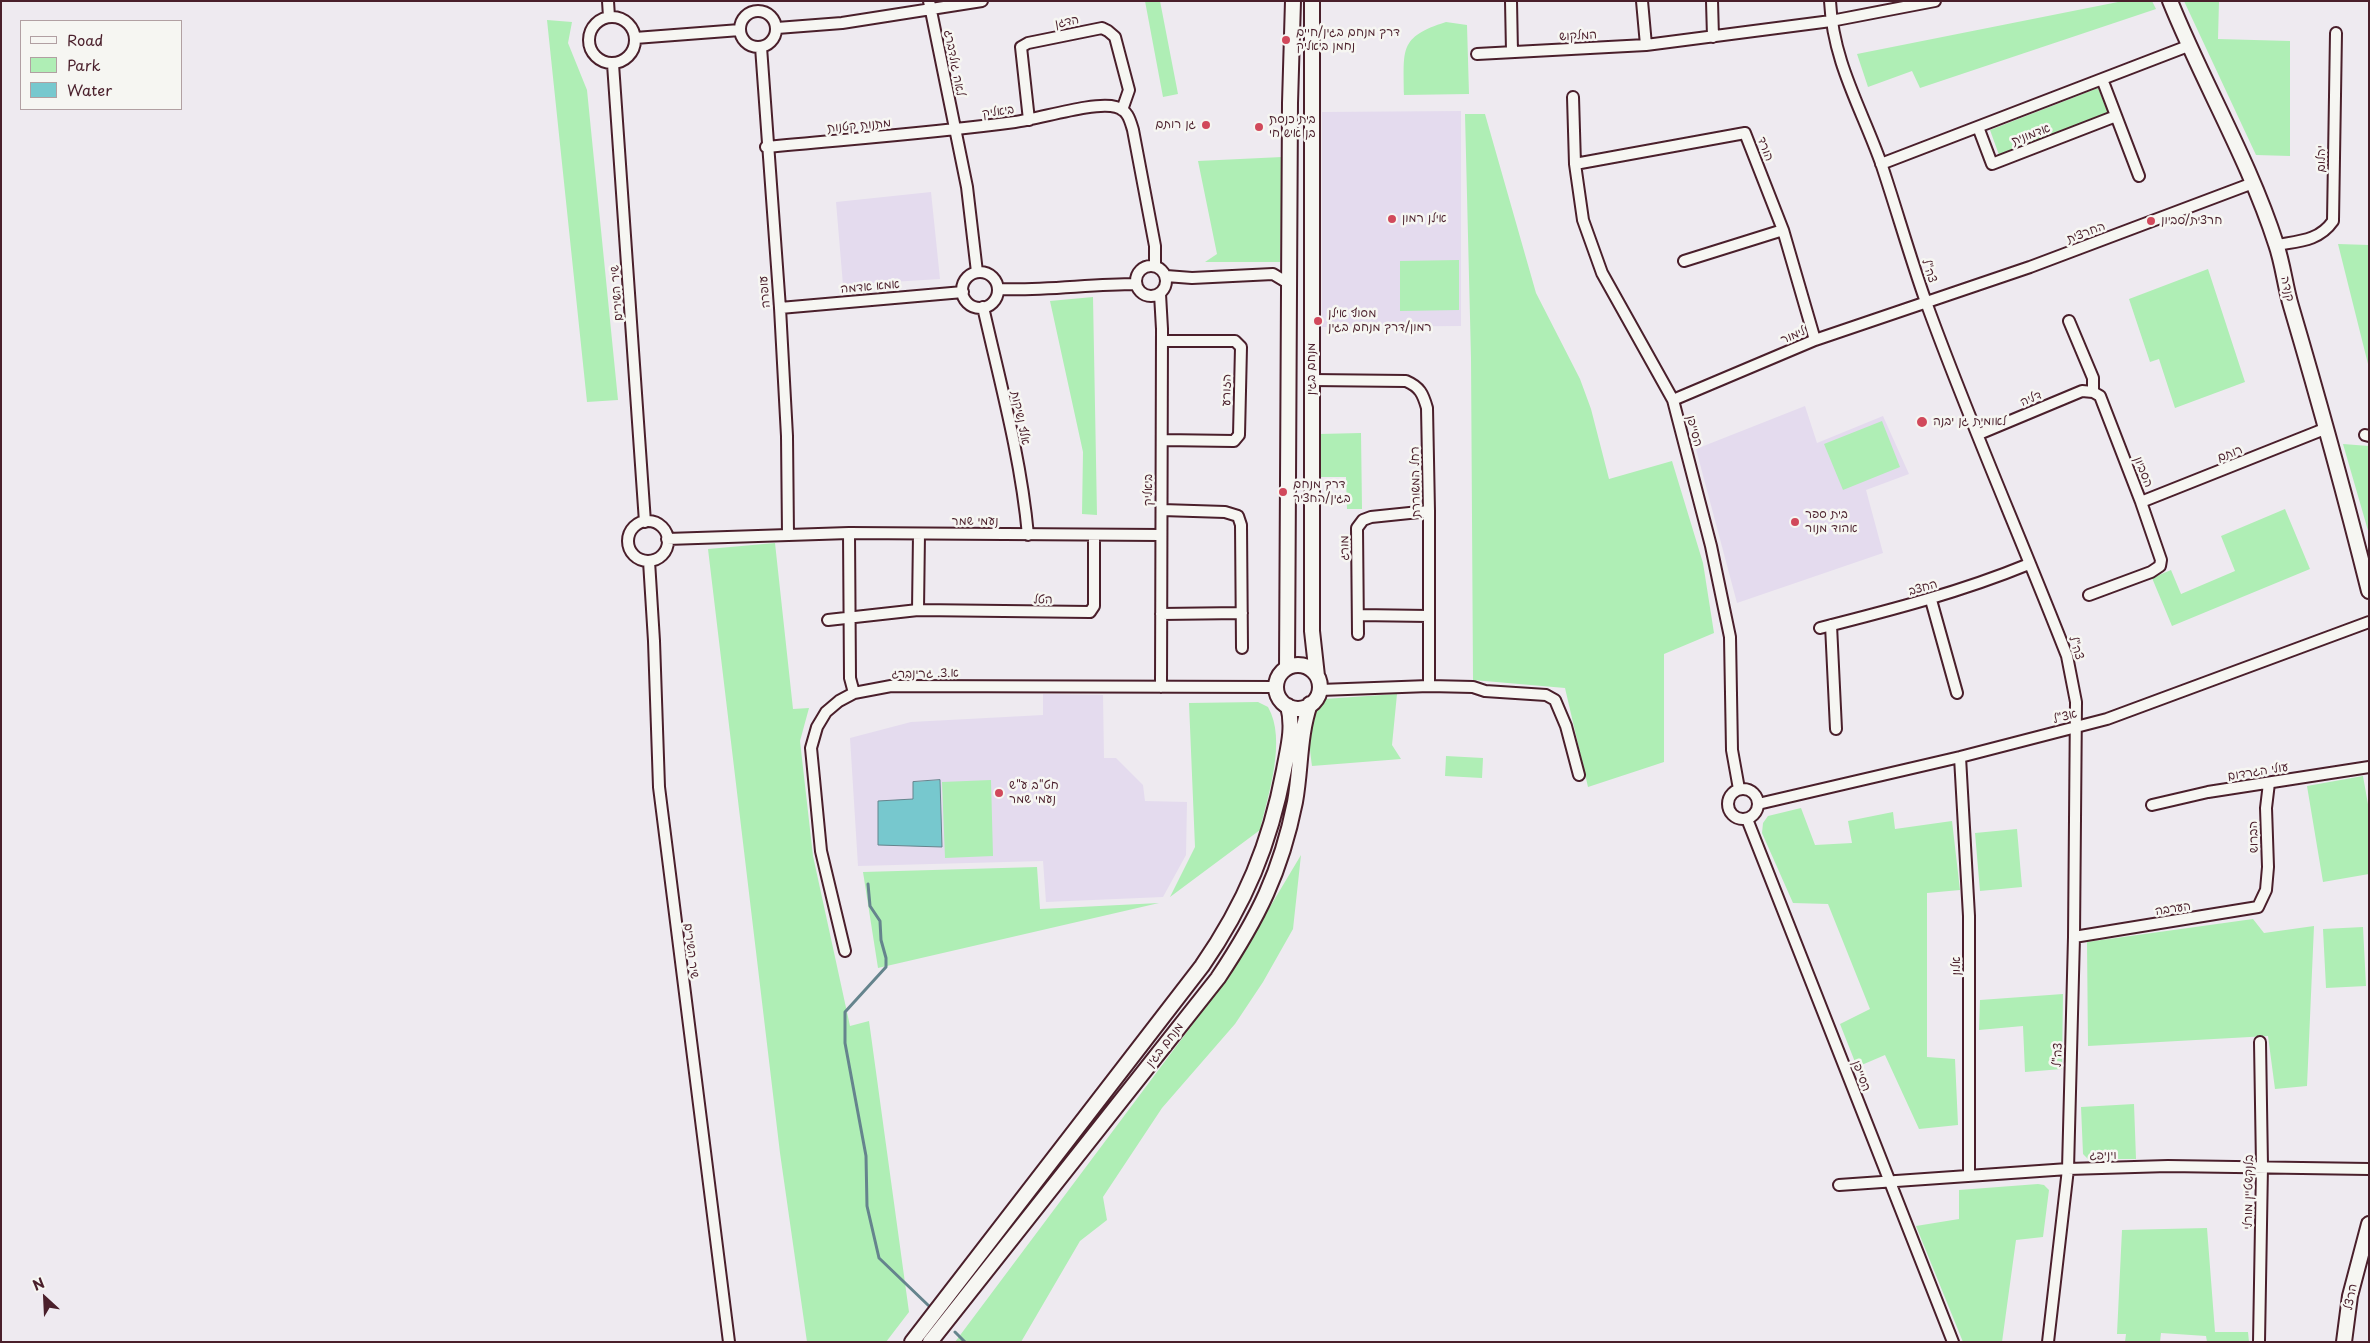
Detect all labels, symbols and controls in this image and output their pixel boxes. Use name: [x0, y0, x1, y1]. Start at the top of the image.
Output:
street label: הדגן: [1054, 13, 1080, 31]
legend: [20, 20, 182, 110]
place label: דרך מנחם בגין/חיים נחמן ביאליק: [1296, 26, 1400, 54]
text: Road: [67, 28, 103, 51]
street label: המלקוש: [1559, 28, 1597, 44]
street label: לאה גולדברג: [941, 29, 967, 97]
marker: דרך מנחם בגין/חיים נחמן ביאליק: [1280, 34, 1292, 46]
text: Park: [67, 53, 101, 76]
text: Water: [67, 78, 112, 101]
street label: ביאליק: [981, 103, 1015, 121]
place label: בית כנסת בן איש חי: [1269, 113, 1316, 141]
street label: מתנות קטנות: [826, 116, 892, 136]
place label: גן רותם: [1155, 118, 1196, 132]
marker: גן רותם: [1200, 119, 1212, 131]
marker: בית כנסת בן איש חי: [1253, 121, 1265, 133]
street label: אדמונית: [2010, 121, 2052, 149]
street label: הורד: [1754, 135, 1776, 163]
street label: יהלום: [2315, 145, 2329, 173]
place label: אילן רמון: [1402, 212, 1446, 226]
marker: אילן רמון: [1386, 213, 1398, 225]
place label: חרצית/סביון: [2161, 214, 2222, 228]
marker: חרצית/סביון: [2145, 215, 2157, 227]
street label: החרצית: [2065, 219, 2107, 247]
street label: צה"ל: [1918, 257, 1940, 285]
street label: שיר השירים: [608, 265, 626, 321]
street label: עופרה: [756, 275, 774, 309]
street label: קנדה: [2277, 275, 2297, 303]
street label: אמא אדמה: [840, 277, 900, 297]
place label: מסוף אילן רמון/דרך מנחם בגין: [1328, 307, 1432, 335]
marker: מסוף אילן רמון/דרך מנחם בגין: [1312, 315, 1324, 327]
street label: לימור: [1778, 324, 1808, 348]
street label: מנחם בגין: [1305, 343, 1319, 395]
street label: הזורע: [1220, 374, 1234, 406]
street label: דליה: [2018, 388, 2044, 410]
street label: אלף נשיקות: [1007, 390, 1033, 446]
street label: הסייפן: [1683, 414, 1705, 448]
marker: לאומית גן יבנה: [1915, 415, 1929, 429]
place label: לאומית גן יבנה: [1933, 415, 2007, 429]
street label: רותם: [2215, 443, 2245, 465]
street label: רחל המשוררת: [1408, 446, 1424, 518]
street label: הסביון: [2130, 455, 2156, 489]
street label: ביאליק: [1142, 474, 1156, 506]
place label: דרך מנחם בגין/החציר: [1293, 478, 1351, 506]
marker: דרך מנחם בגין/החציר: [1277, 486, 1289, 498]
place label: בית ספר אהוד מנור: [1805, 508, 1857, 536]
street label: נעמי שמר: [951, 515, 999, 529]
marker: בית ספר אהוד מנור: [1789, 516, 1801, 528]
street label: מורג: [1338, 535, 1352, 561]
street label: החצב: [1907, 577, 1939, 599]
street label: הטל: [1033, 593, 1053, 607]
street label: צה"ל: [2065, 634, 2087, 662]
street label: א.צ. גרינברג: [891, 666, 959, 682]
street label: אצ"ל: [2051, 707, 2079, 727]
street label: עולי הגרדום: [2227, 760, 2289, 784]
place label: חט"ב ע"ש נעמי שמר: [1009, 779, 1059, 807]
marker: חט"ב ע"ש נעמי שמר: [993, 787, 1005, 799]
street label: הברוש: [2246, 821, 2262, 853]
street label: הערבה: [2154, 899, 2192, 919]
street label: שיר השירים: [680, 922, 702, 980]
street label: אלון: [1950, 956, 1964, 976]
street label: מנחם בגין: [1143, 1020, 1187, 1070]
street label: צה"ל: [2050, 1043, 2066, 1067]
street label: הסייפן: [1849, 1059, 1873, 1093]
street label: ויניפג: [2089, 1148, 2117, 1164]
street label: בלנקשטיין מורלי: [2241, 1154, 2257, 1230]
text: N: [29, 1272, 48, 1296]
north arrow: [20, 1273, 70, 1323]
street label: הרצל: [2341, 1283, 2361, 1311]

